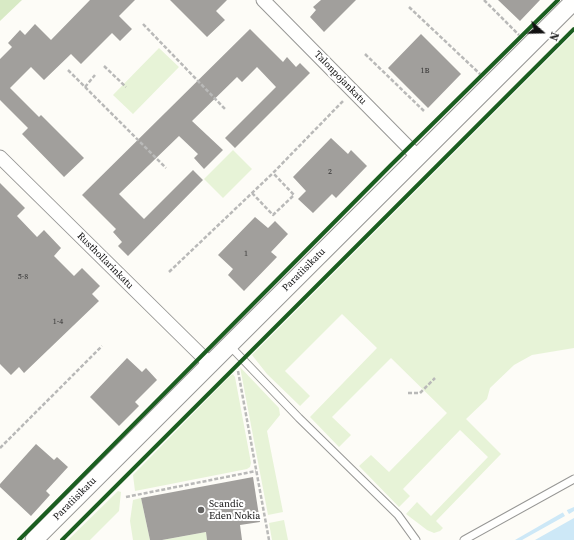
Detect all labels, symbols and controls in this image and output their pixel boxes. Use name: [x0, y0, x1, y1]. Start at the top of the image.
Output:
north arrow: [522, 12, 562, 52]
text: N: [545, 30, 562, 43]
street label: Talonpojankatu: [311, 49, 369, 107]
house number: 1B: [420, 66, 430, 76]
house number: 2: [328, 167, 332, 177]
street label: Rusthollarinkatu: [74, 230, 136, 292]
street label: Paratiisikatu: [280, 246, 328, 294]
house number: 1: [244, 249, 248, 259]
house number: 5-8: [18, 272, 28, 282]
house number: 1-4: [53, 317, 63, 327]
street label: Paratiisikatu: [51, 475, 99, 523]
place label: Scandic Eden Nokia: [209, 498, 260, 522]
marker: Scandic Eden Nokia: [196, 505, 206, 515]

